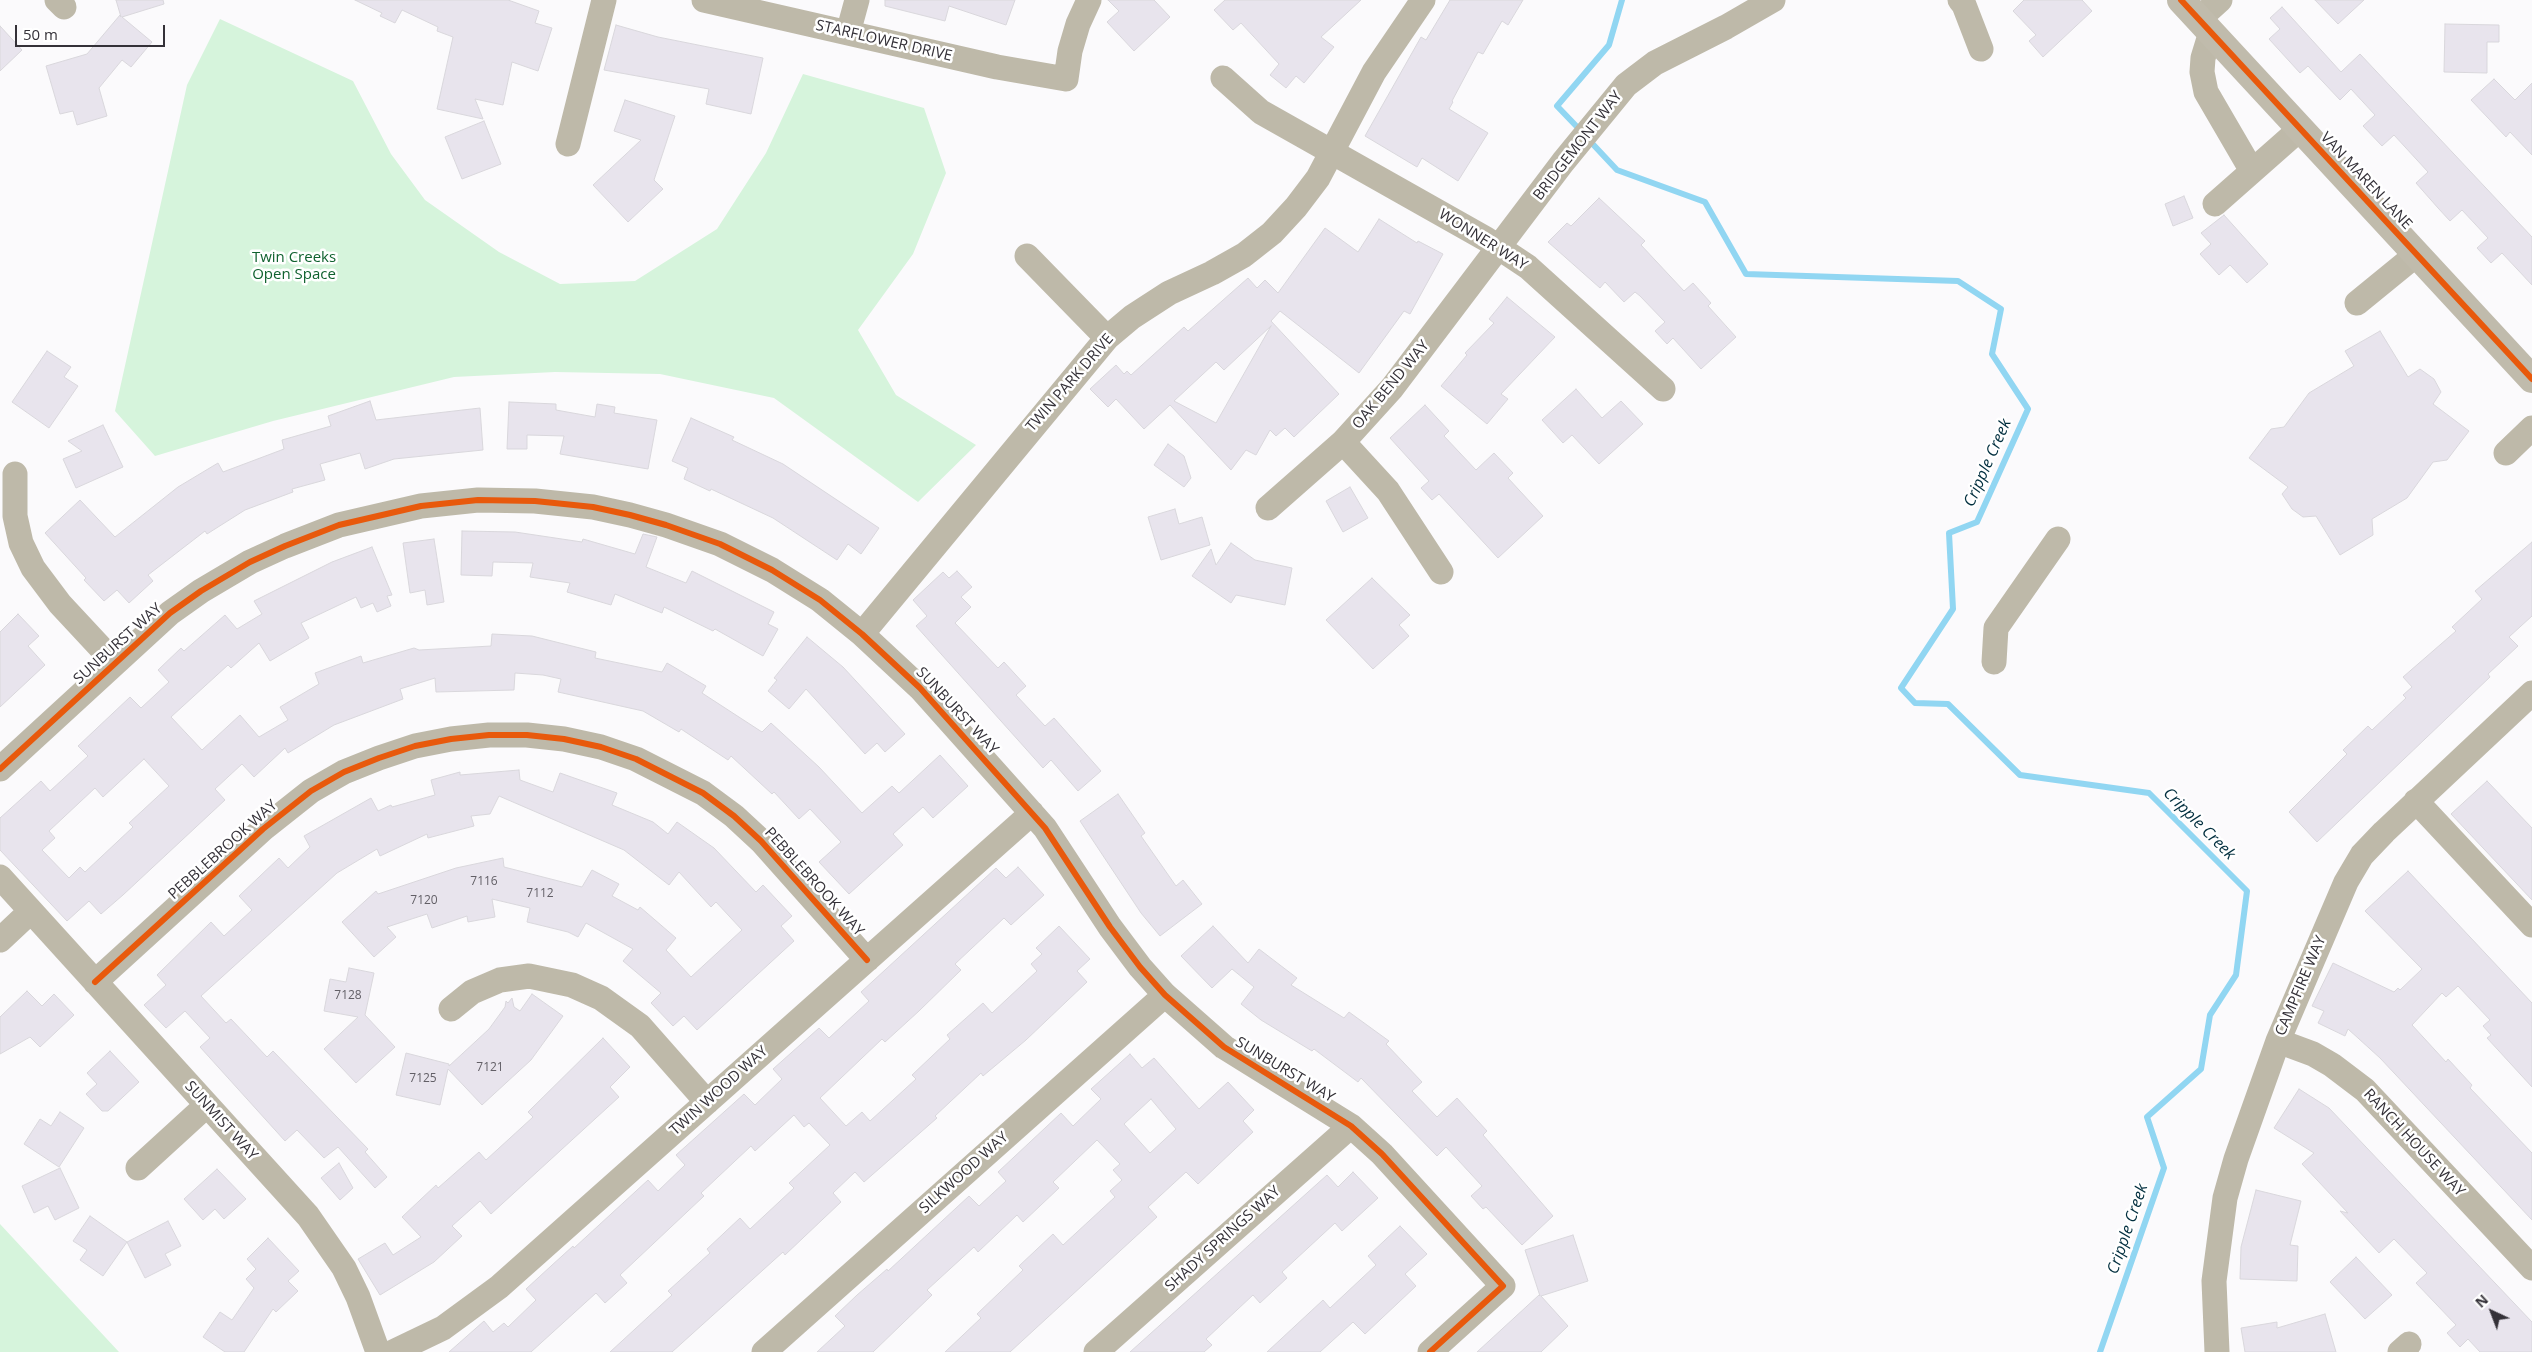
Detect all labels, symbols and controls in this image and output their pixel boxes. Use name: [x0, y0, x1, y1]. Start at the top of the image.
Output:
scale bar: [18, 15, 168, 47]
street label: STARFLOWER DRIVE: [814, 17, 954, 65]
text: 50 m: [23, 24, 58, 44]
street label: BRIDGEMONT WAY: [1530, 88, 1626, 204]
street label: VAN MAREN LANE: [2316, 129, 2416, 233]
street label: WONNER WAY: [1435, 206, 1531, 274]
park label: Twin Creeks Open Space: [252, 249, 336, 284]
street label: TWIN PARK DRIVE: [1023, 330, 1117, 436]
street label: OAK BEND WAY: [1349, 337, 1433, 433]
water label: Cripple Creek: [1960, 416, 2016, 510]
street label: SUNBURST WAY: [70, 600, 166, 688]
street label: SUNBURST WAY: [912, 664, 1002, 758]
water label: Cripple Creek: [2159, 784, 2239, 864]
street label: PEBBLEBROOK WAY: [165, 796, 281, 904]
street label: PEBBLEBROOK WAY: [760, 824, 868, 940]
house number: 7116: [470, 875, 498, 889]
house number: 7112: [526, 887, 554, 901]
house number: 7120: [410, 894, 438, 908]
street label: CAMPFIRE WAY: [2272, 933, 2330, 1039]
house number: 7128: [334, 989, 362, 1003]
street label: SUNBURST WAY: [1232, 1033, 1338, 1107]
street label: TWIN WOOD WAY: [666, 1042, 772, 1140]
house number: 7121: [476, 1061, 504, 1075]
house number: 7125: [409, 1072, 437, 1086]
street label: SUNMIST WAY: [181, 1078, 261, 1164]
street label: RANCH HOUSE WAY: [2360, 1086, 2468, 1200]
street label: SILKWOOD WAY: [916, 1128, 1012, 1218]
water label: Cripple Creek: [2104, 1181, 2152, 1277]
street label: SHADY SPRINGS WAY: [1162, 1183, 1284, 1295]
north arrow: [2467, 1287, 2517, 1337]
text: N: [2471, 1290, 2492, 1312]

